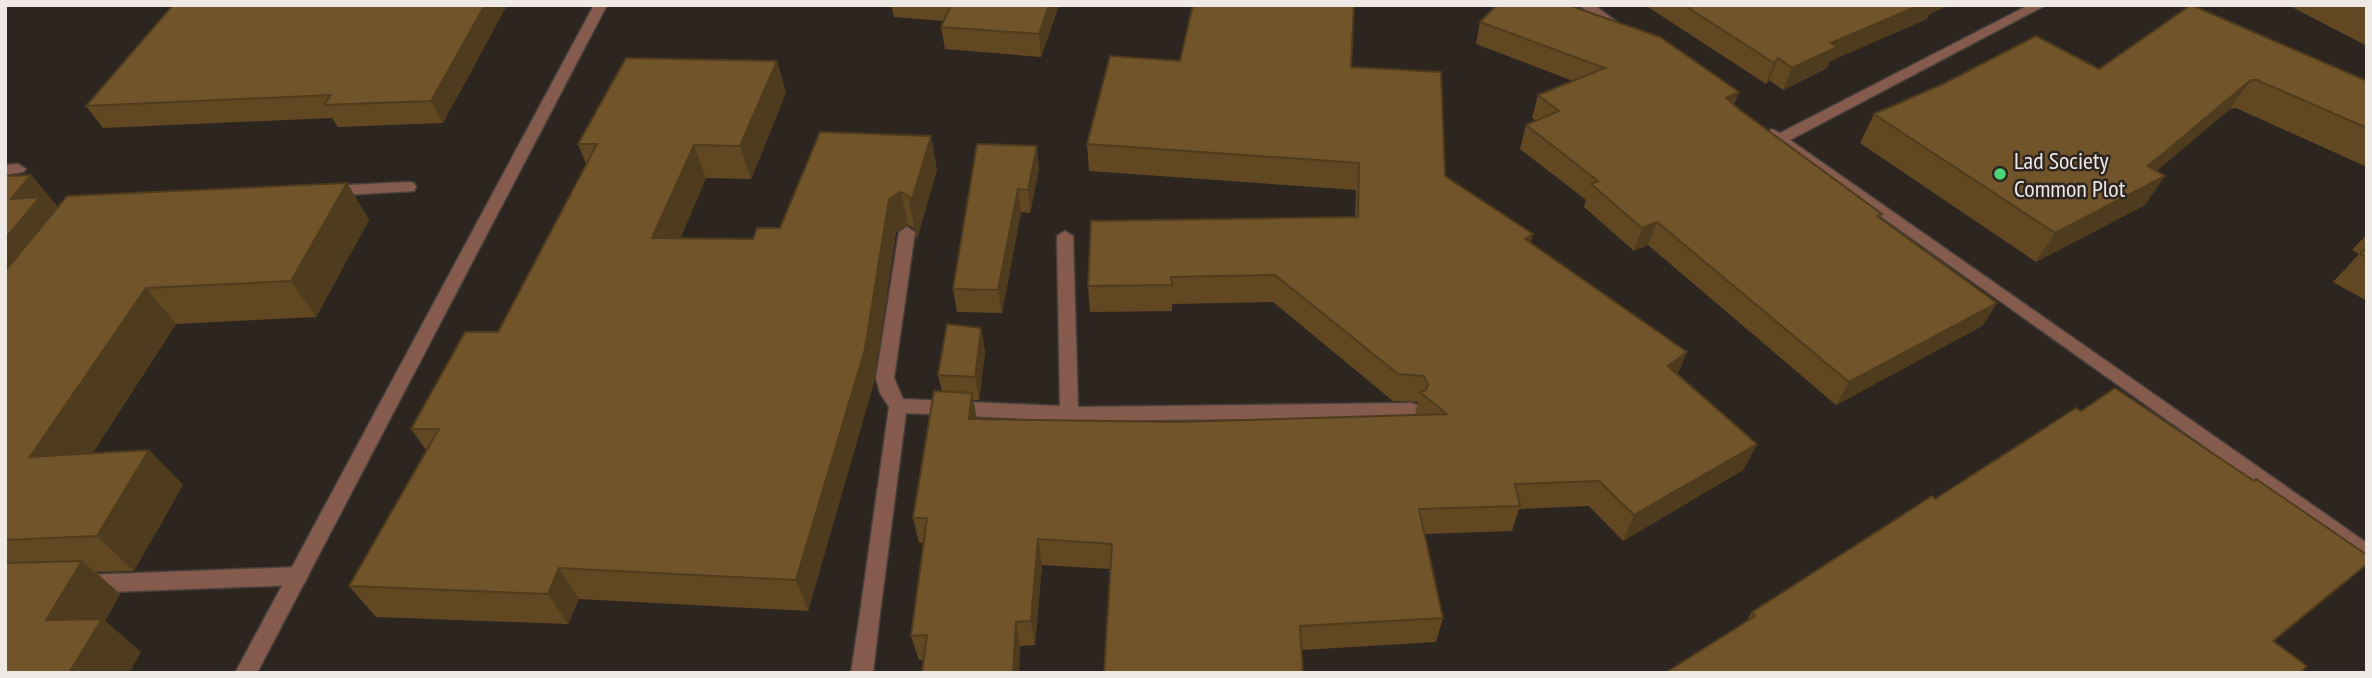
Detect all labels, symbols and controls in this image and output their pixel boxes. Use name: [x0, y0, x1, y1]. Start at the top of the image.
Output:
place label: Lad Society Common Plot: [2014, 145, 2126, 204]
marker: Lad Society Common Plot: [1992, 166, 2008, 182]

